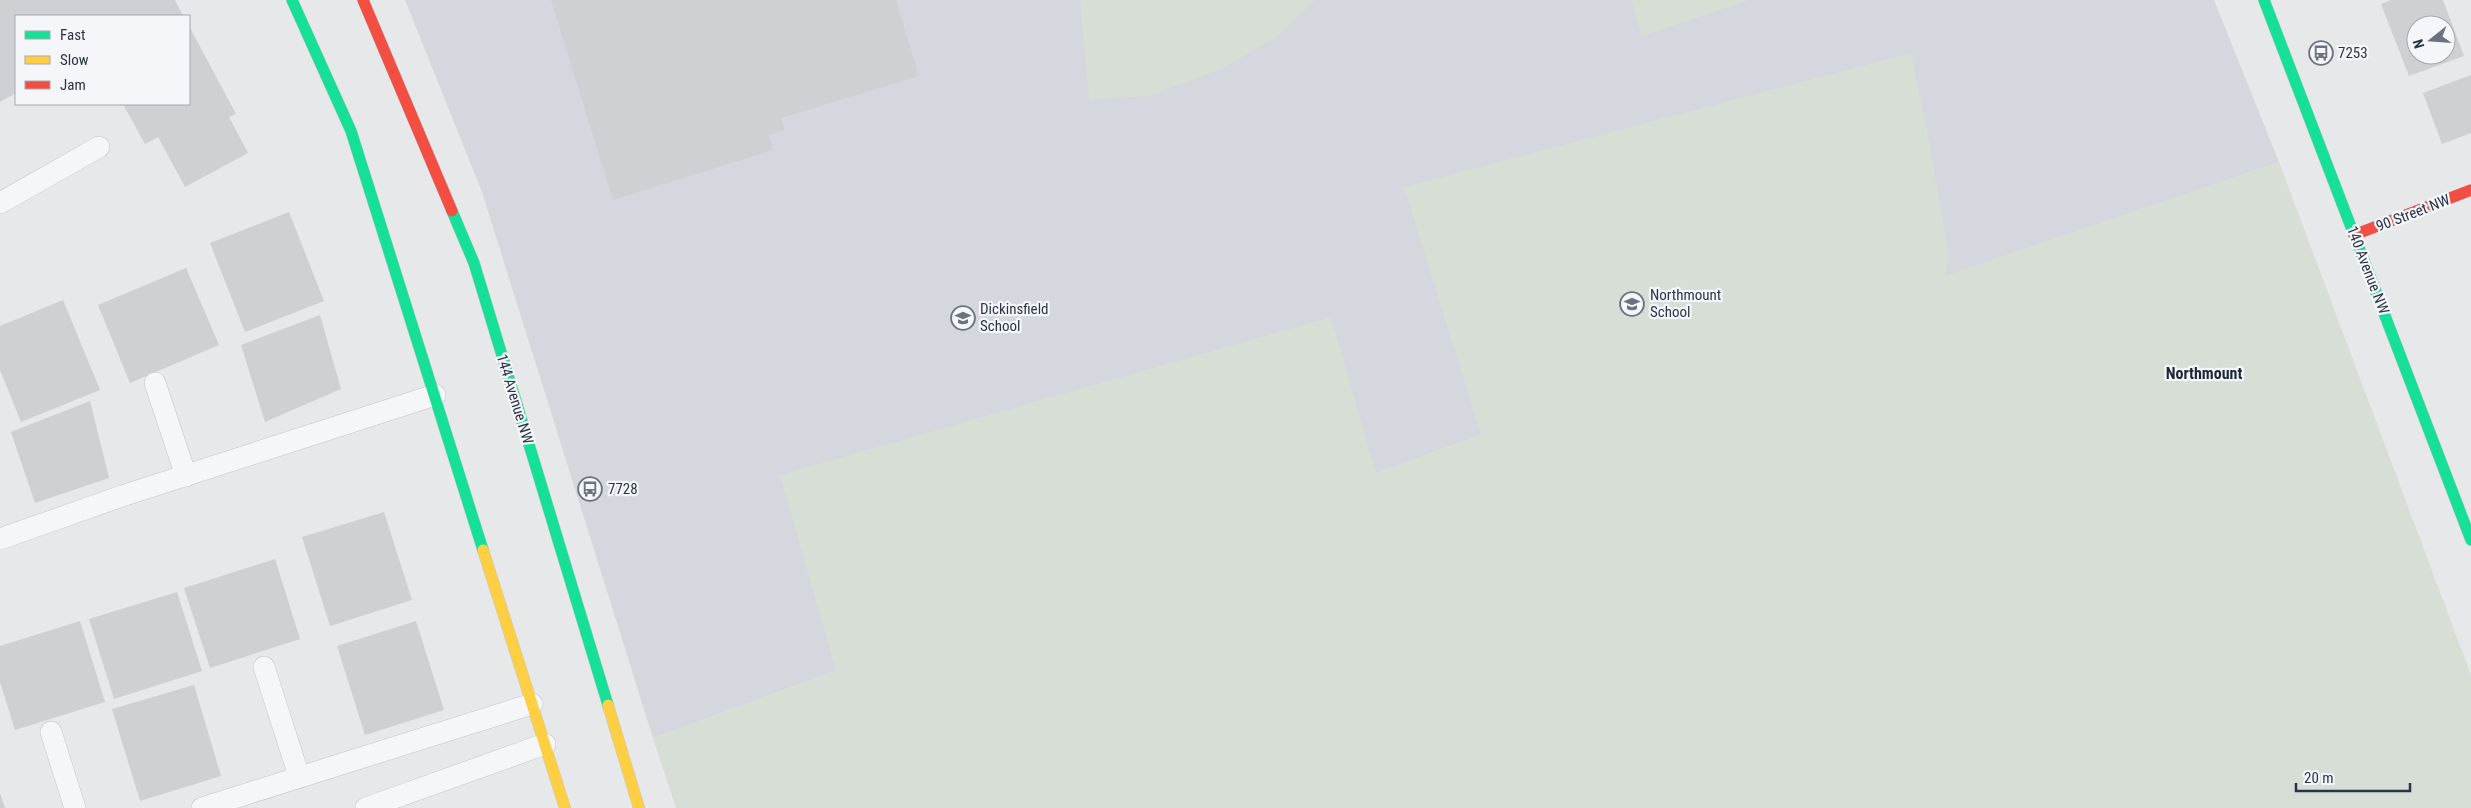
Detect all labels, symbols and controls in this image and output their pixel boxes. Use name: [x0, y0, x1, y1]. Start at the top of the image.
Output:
legend: [15, 15, 190, 105]
north arrow: [2406, 15, 2456, 65]
text: Fast: [60, 26, 85, 44]
text: N: [2410, 37, 2427, 50]
bus stop icon: 7253: [2308, 40, 2334, 66]
place label: 7253: [2338, 44, 2368, 62]
text: Slow: [60, 51, 89, 69]
text: Jam: [60, 76, 86, 94]
street label: 90 Street NW: [2374, 190, 2453, 235]
street label: 140 Avenue NW: [2343, 223, 2393, 317]
place label: Northmount School: [1650, 286, 1721, 321]
school or university icon: Northmount School: [1619, 291, 1645, 317]
place label: Dickinsfield School: [980, 300, 1049, 335]
school or university icon: Dickinsfield School: [950, 305, 976, 331]
street label: 144 Avenue NW: [493, 352, 537, 447]
district label: Northmount: [2166, 364, 2242, 383]
bus stop icon: 7728: [577, 476, 603, 502]
place label: 7728: [608, 480, 638, 498]
scale bar: [2296, 760, 2410, 792]
text: 20 m: [2304, 769, 2334, 787]

